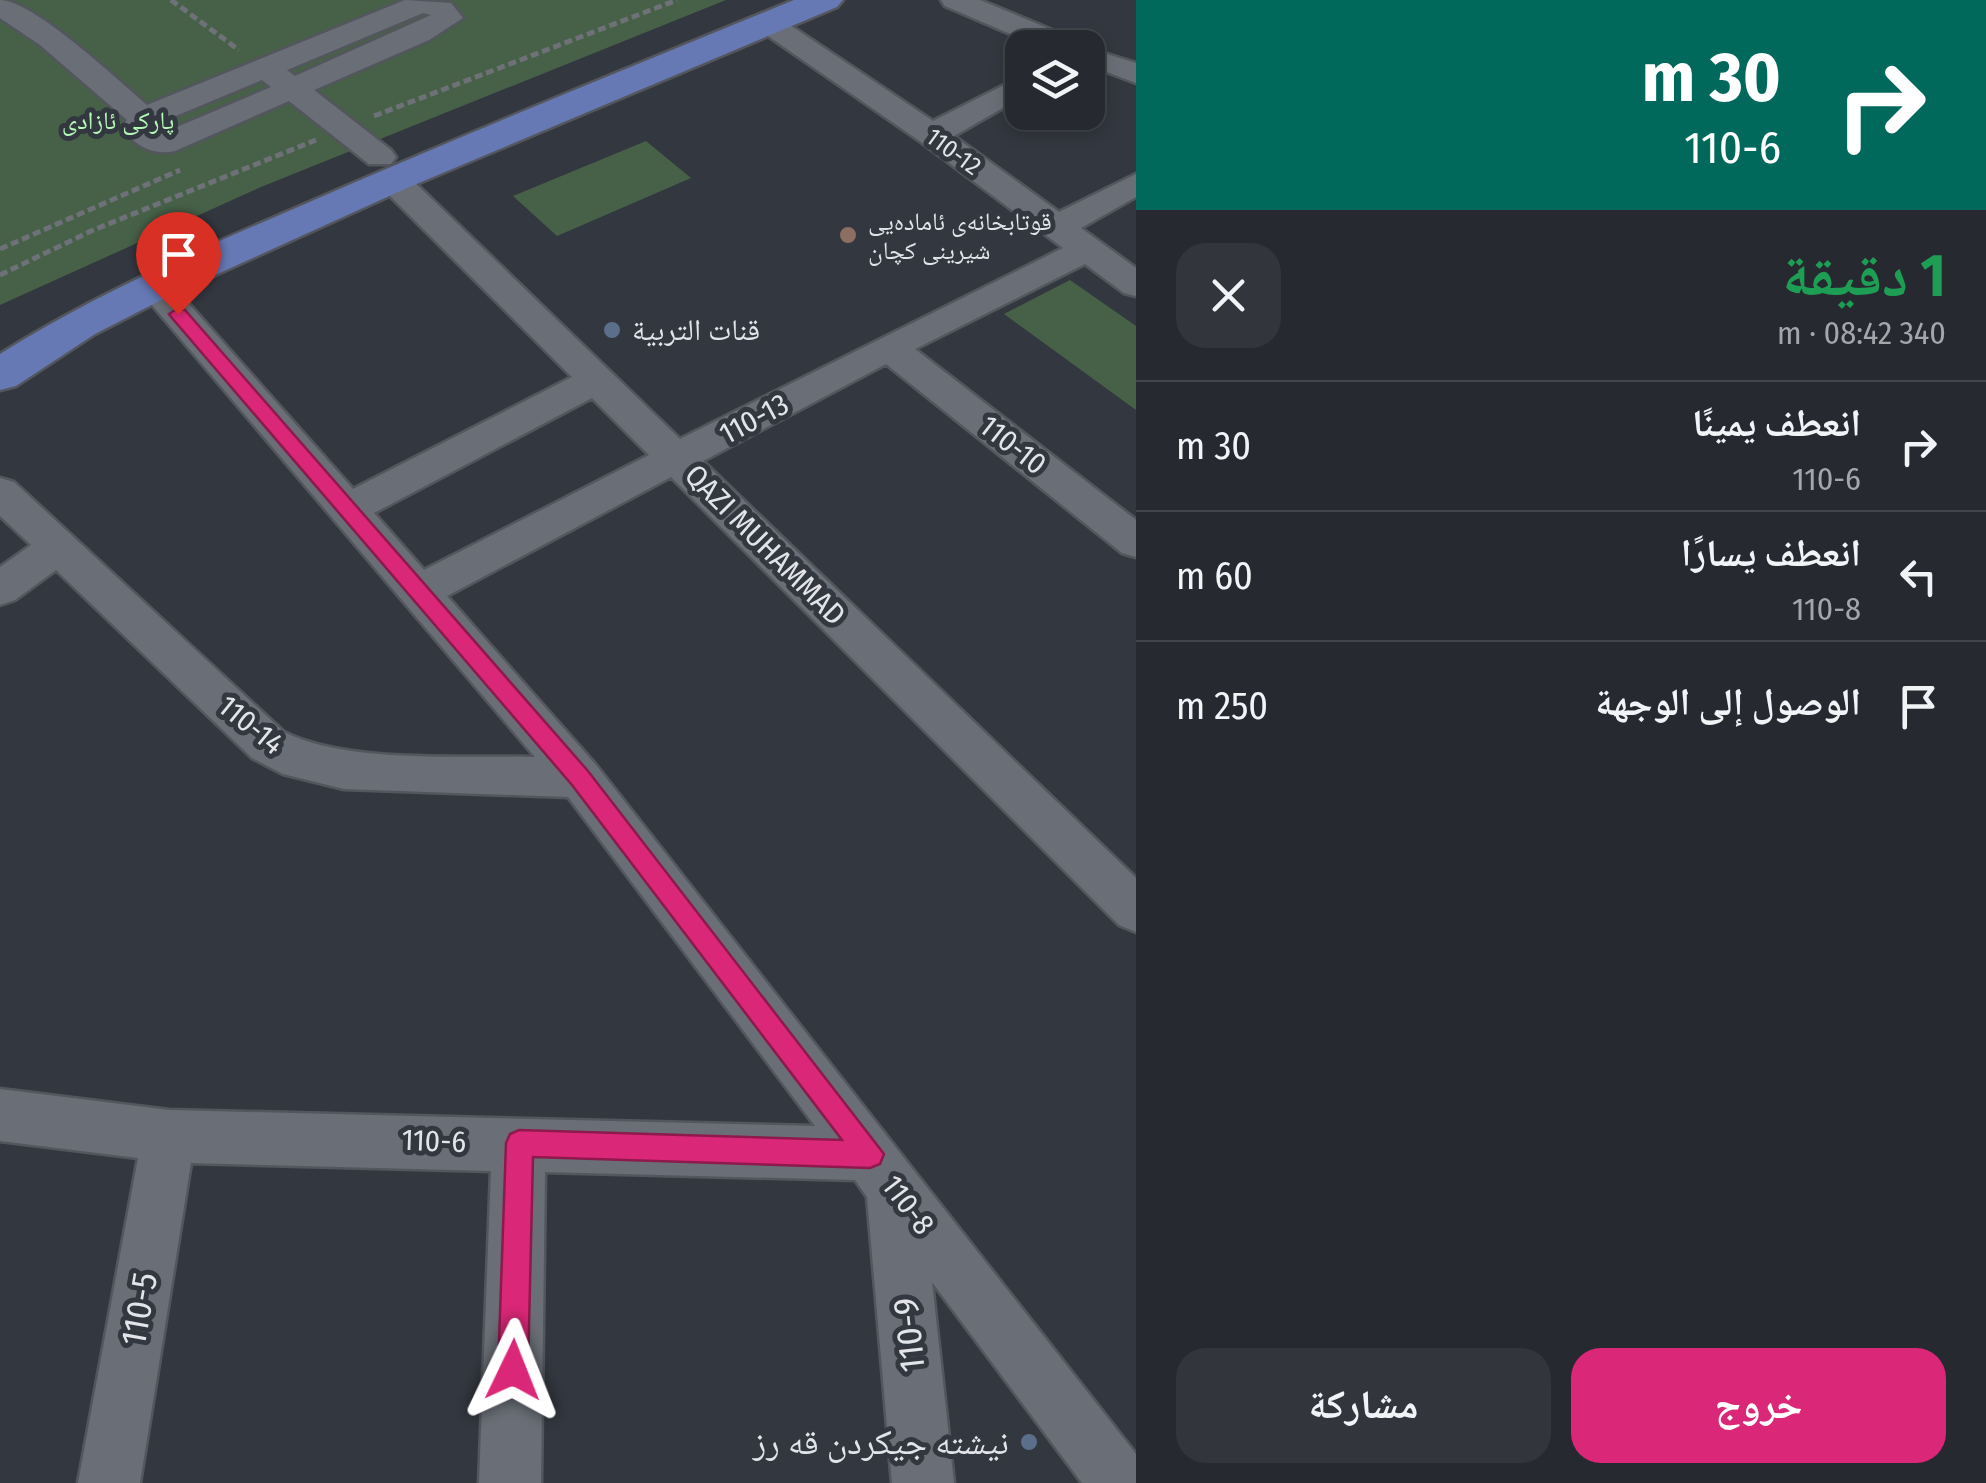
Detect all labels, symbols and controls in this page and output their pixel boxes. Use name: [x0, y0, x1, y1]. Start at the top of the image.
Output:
map controls: [1005, 30, 1105, 130]
button: layers: [1005, 30, 1105, 130]
text: 30 m: [1642, 36, 1781, 120]
icon: right: [1816, 40, 1946, 170]
park label: پارکی ئازادی: [62, 106, 174, 136]
text: 110-6: [1684, 121, 1781, 175]
street label: 110-12: [920, 122, 987, 182]
place label: قوتابخانەی ئامادەیی شیرینی کچان: [868, 207, 1052, 266]
pin: [136, 212, 221, 315]
marker: قوتابخانەی ئامادەیی شیرینی کچان: [837, 224, 859, 246]
icon: arrive: [151, 227, 206, 282]
text: 1 دقيقة: [1782, 240, 1946, 312]
button: close: [1176, 243, 1281, 348]
place label: قنات التربیة: [632, 312, 760, 348]
text: 340 m · 08:42: [1777, 314, 1946, 352]
marker: قنات التربیة: [601, 319, 623, 341]
street label: 110-13: [713, 386, 795, 452]
text: انعطف يمينًا: [1692, 400, 1861, 446]
street label: 110-10: [972, 408, 1054, 482]
icon: right: [1891, 419, 1946, 474]
text: 30 m: [1176, 423, 1251, 469]
street label: QAZI MUHAMMAD: [677, 457, 853, 633]
text: 110-6: [1792, 460, 1861, 498]
text: انعطف يسارًا: [1681, 530, 1861, 576]
icon: left: [1891, 549, 1946, 604]
text: 60 m: [1176, 553, 1253, 599]
text: 110-8: [1792, 590, 1861, 628]
text: الوصول إلى الوجهة: [1595, 679, 1861, 725]
icon: arrive: [1891, 679, 1946, 734]
text: 250 m: [1176, 683, 1268, 729]
street label: 110-14: [211, 688, 291, 762]
street label: 110-6: [401, 1122, 467, 1160]
street label: 110-8: [874, 1168, 942, 1242]
street label: 110-5: [112, 1269, 166, 1349]
street label: 110-9: [884, 1296, 934, 1374]
position arrow: [461, 1318, 565, 1422]
button: مشاركة: [1176, 1348, 1551, 1463]
button: خروج: [1571, 1348, 1946, 1463]
place label: نيشته جيكردن قه رز: [752, 1421, 1009, 1463]
marker: نيشته جيكردن قه رز: [1018, 1431, 1040, 1453]

